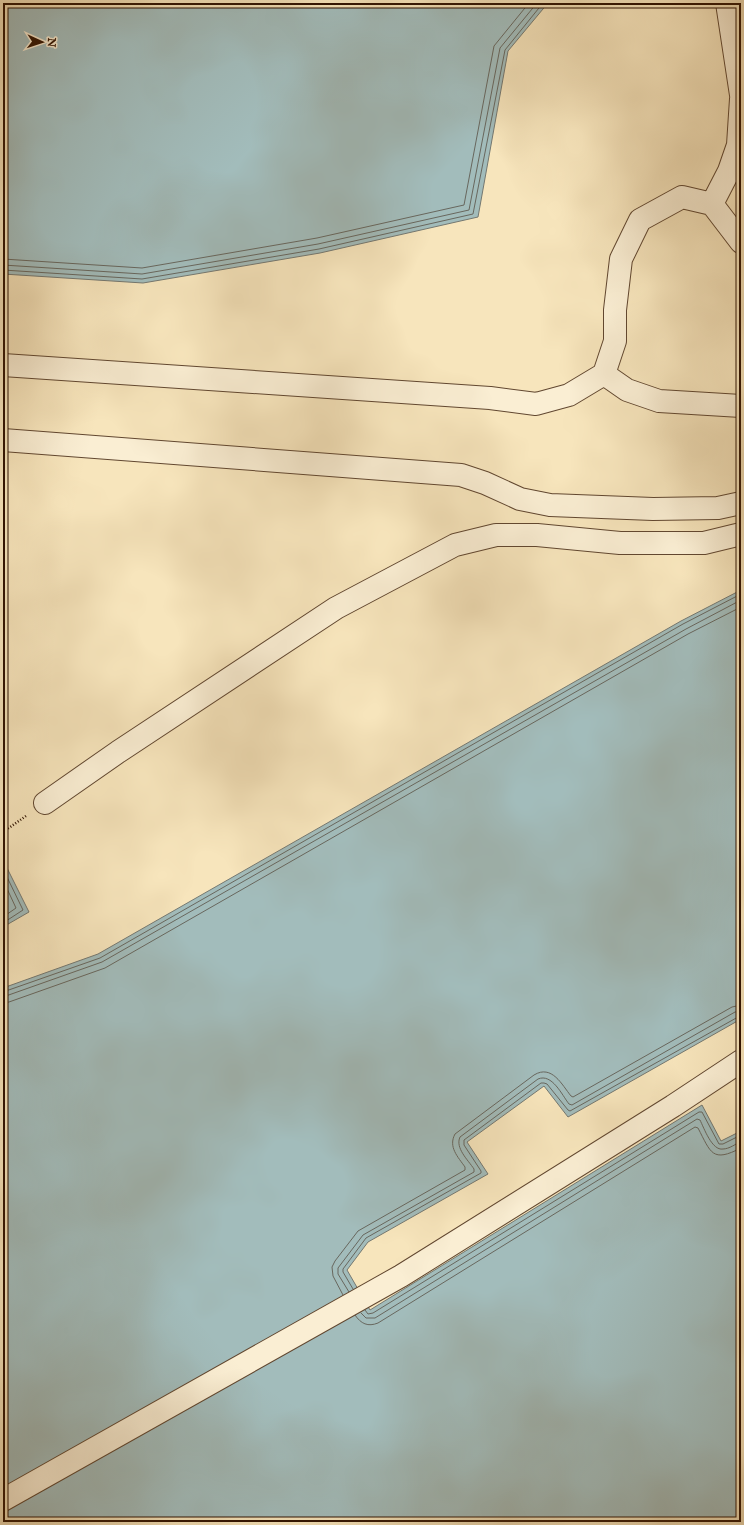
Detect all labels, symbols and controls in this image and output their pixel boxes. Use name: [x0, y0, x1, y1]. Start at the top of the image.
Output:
north arrow: [22, 22, 62, 62]
text: N: [44, 36, 58, 48]

